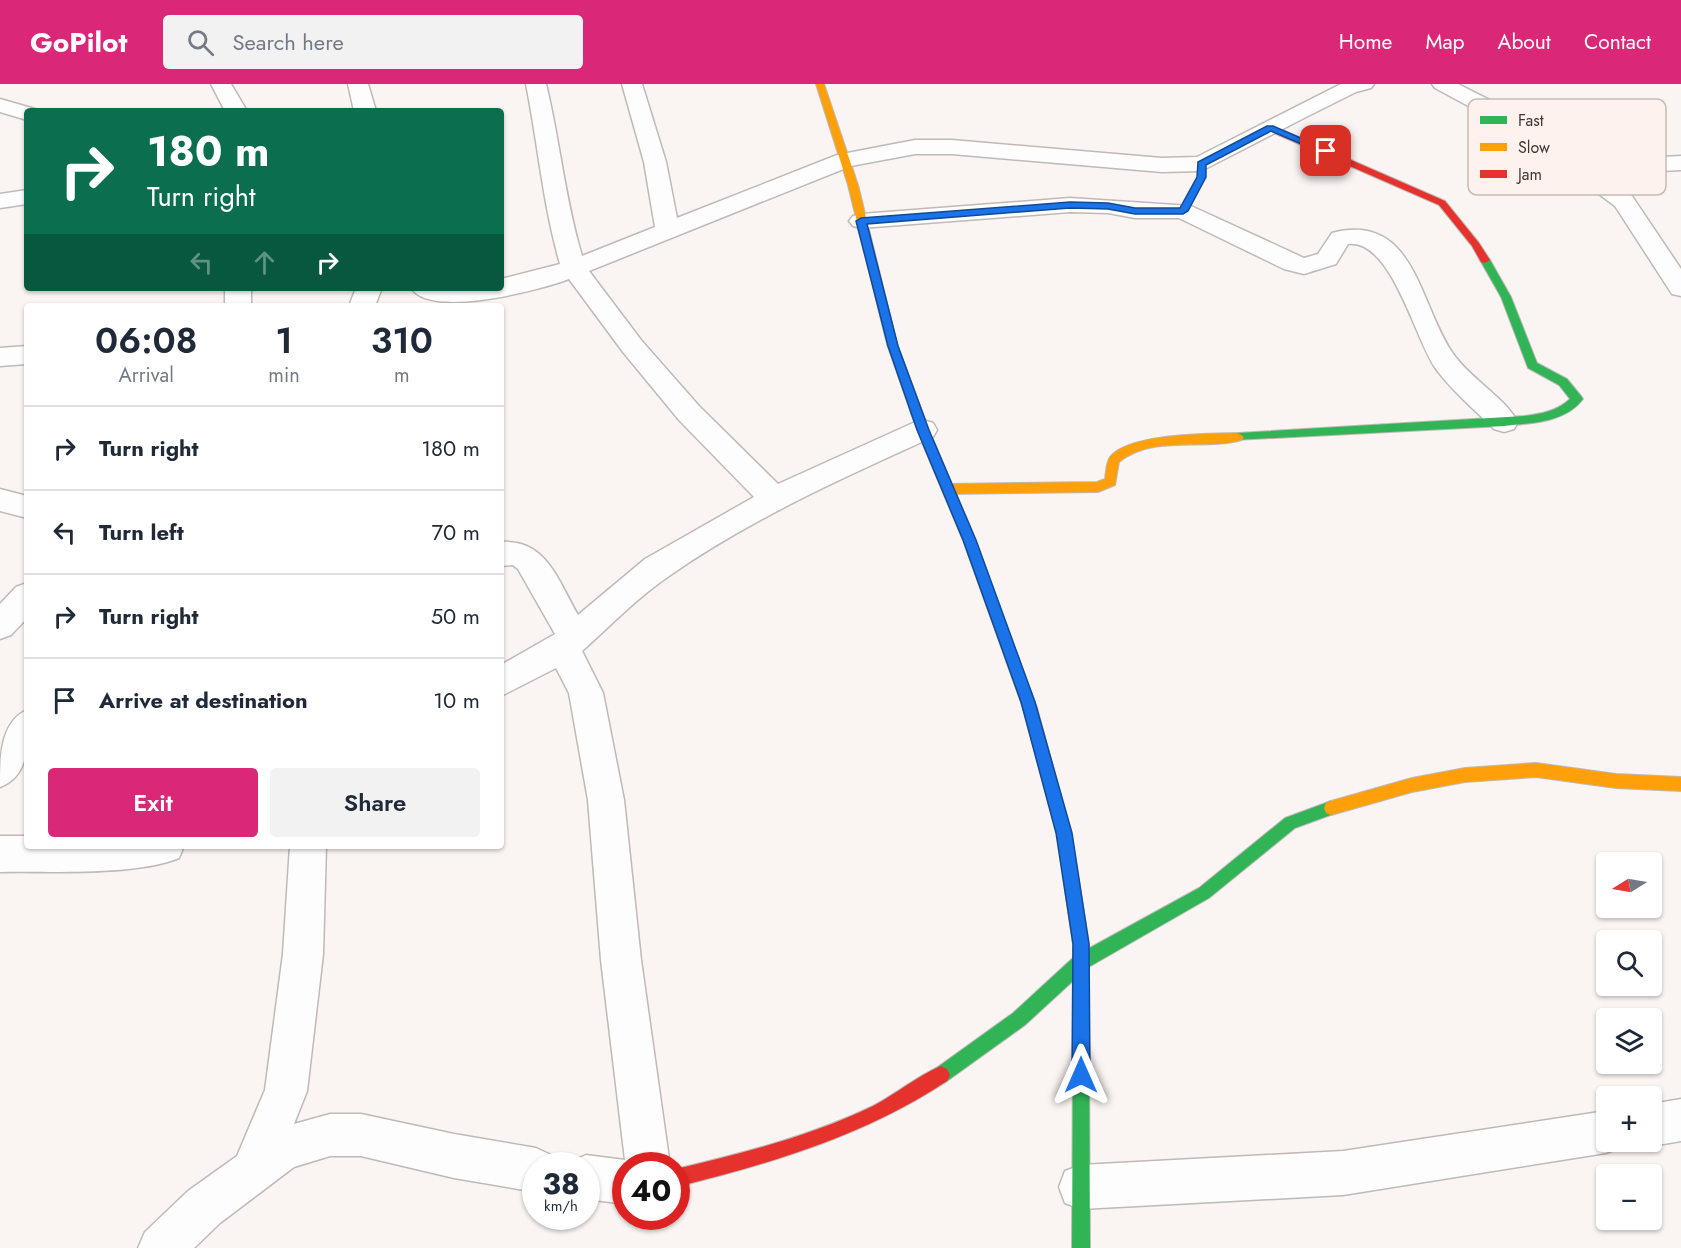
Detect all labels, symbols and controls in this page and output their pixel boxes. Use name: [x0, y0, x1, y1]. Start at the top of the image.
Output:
search box: [163, 15, 583, 69]
text: GoPilot: [30, 22, 127, 63]
icon: search: [184, 26, 217, 59]
text: Search here: [232, 26, 344, 58]
text: Home: [1339, 27, 1392, 57]
text: Map: [1425, 27, 1465, 57]
text: About: [1498, 27, 1551, 57]
text: Contact: [1584, 27, 1651, 57]
legend: [1468, 99, 1666, 195]
text: Fast: [1518, 109, 1544, 132]
text: 180 m: [147, 121, 270, 182]
pin: [1300, 125, 1351, 176]
icon: right: [48, 132, 126, 210]
icon: arrive: [1309, 134, 1342, 167]
text: Slow: [1518, 136, 1550, 159]
text: Jam: [1516, 163, 1542, 186]
text: Turn right: [147, 177, 255, 216]
icon: left: [185, 246, 218, 279]
icon: ahead: [248, 246, 281, 279]
icon: right: [311, 246, 344, 279]
text: 06:08: [95, 314, 197, 366]
text: 1: [275, 314, 293, 366]
text: 310: [371, 314, 433, 366]
text: Arrival: [119, 361, 174, 390]
text: min: [268, 361, 300, 390]
text: m: [394, 361, 410, 390]
icon: right: [48, 432, 81, 465]
text: Turn right: [99, 432, 199, 464]
text: 180 m: [421, 432, 480, 464]
icon: left: [48, 516, 81, 549]
text: Turn left: [99, 516, 184, 548]
text: 70 m: [431, 516, 480, 548]
icon: right: [48, 600, 81, 633]
text: Turn right: [99, 600, 199, 632]
text: 50 m: [431, 600, 480, 632]
icon: arrive: [48, 684, 81, 717]
text: Arrive at destination: [99, 684, 308, 716]
text: 10 m: [433, 684, 480, 716]
button: Exit: [48, 768, 258, 837]
button: Share: [270, 768, 480, 837]
north arrow: [1596, 852, 1662, 918]
map controls: [1596, 852, 1662, 1230]
button: search: [1596, 930, 1662, 996]
button: layers: [1596, 1008, 1662, 1074]
position arrow: [1049, 1043, 1113, 1107]
button: +: [1596, 1086, 1662, 1152]
speed limit sign: 40: [612, 1152, 690, 1230]
text: 38: [542, 1162, 580, 1205]
button: −: [1596, 1164, 1662, 1230]
text: km/h: [544, 1195, 578, 1217]

